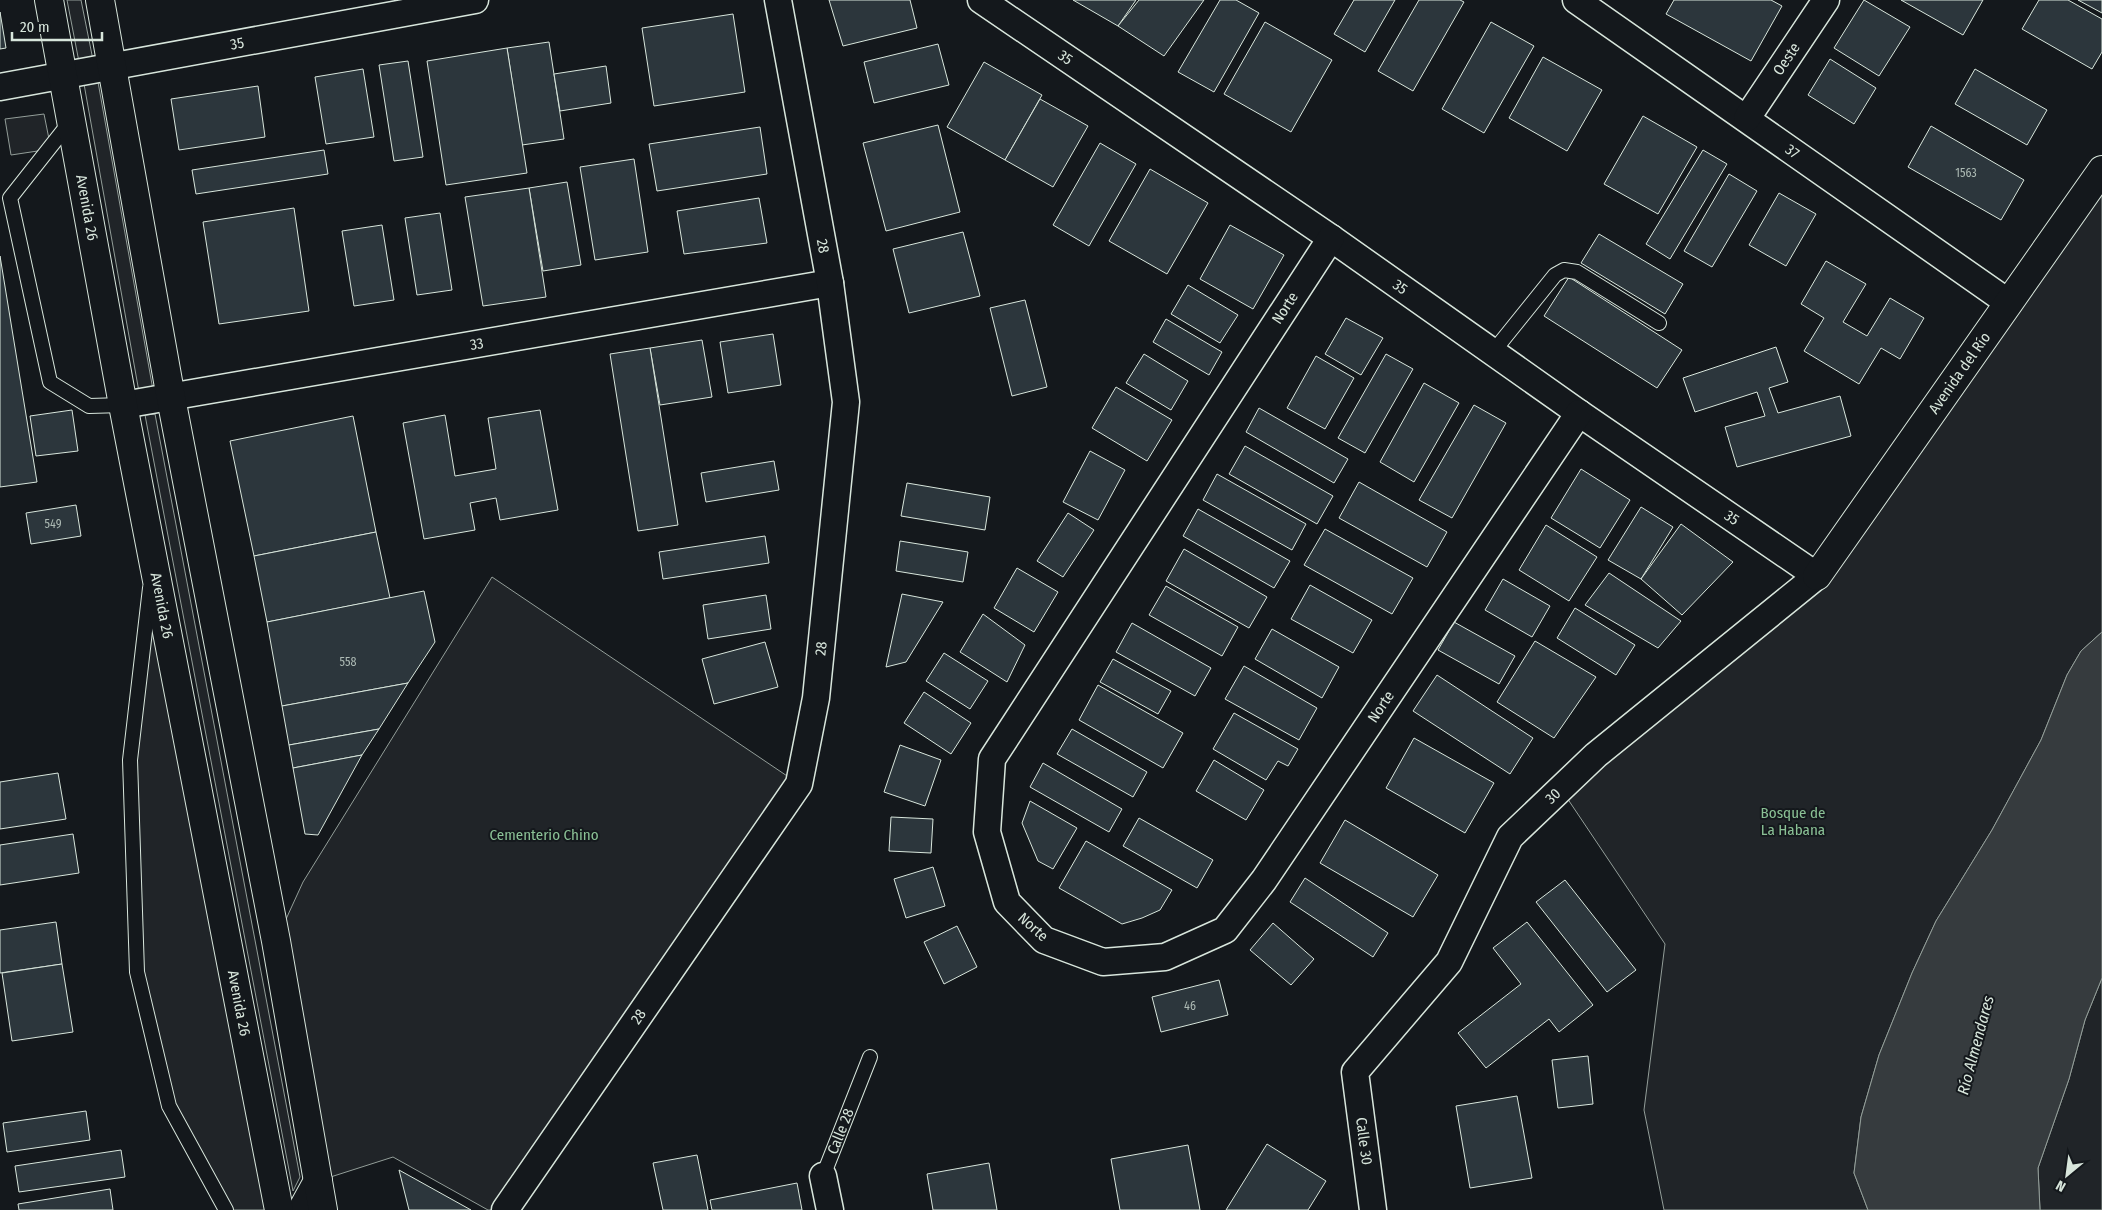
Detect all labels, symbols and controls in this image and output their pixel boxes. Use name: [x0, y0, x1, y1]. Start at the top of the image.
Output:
scale bar: [12, 10, 102, 42]
text: 20 m: [20, 18, 50, 36]
street label: 35: [229, 33, 246, 54]
street label: Oeste: [1769, 39, 1804, 79]
street label: 35: [1055, 46, 1076, 69]
street label: 37: [1782, 140, 1803, 162]
house number: 1563: [1955, 166, 1977, 180]
street label: Avenida 26: [72, 173, 102, 242]
street label: 28: [813, 237, 833, 255]
street label: 35: [1389, 276, 1411, 298]
street label: Norte: [1268, 289, 1302, 327]
street label: Avenida del Río: [1925, 329, 1994, 417]
street label: 33: [469, 334, 485, 354]
street label: 35: [1721, 506, 1743, 529]
house number: 549: [45, 517, 62, 531]
street label: Avenida 26: [147, 571, 177, 640]
street label: 28: [811, 641, 831, 656]
house number: 558: [340, 655, 356, 669]
street label: Norte: [1364, 687, 1398, 726]
street label: 30: [1541, 784, 1565, 808]
park label: Bosque de La Habana: [1761, 804, 1825, 839]
park label: Cementerio Chino: [489, 826, 599, 844]
street label: Norte: [1014, 909, 1052, 945]
street label: Avenida 26: [224, 969, 254, 1038]
water label: Río Almendares: [1953, 993, 1998, 1097]
house number: 46: [1184, 999, 1196, 1013]
street label: 28: [627, 1006, 650, 1028]
street label: Calle 28: [824, 1106, 858, 1157]
street label: Calle 30: [1352, 1116, 1376, 1166]
north arrow: [2042, 1150, 2092, 1200]
text: N: [2053, 1176, 2069, 1195]

